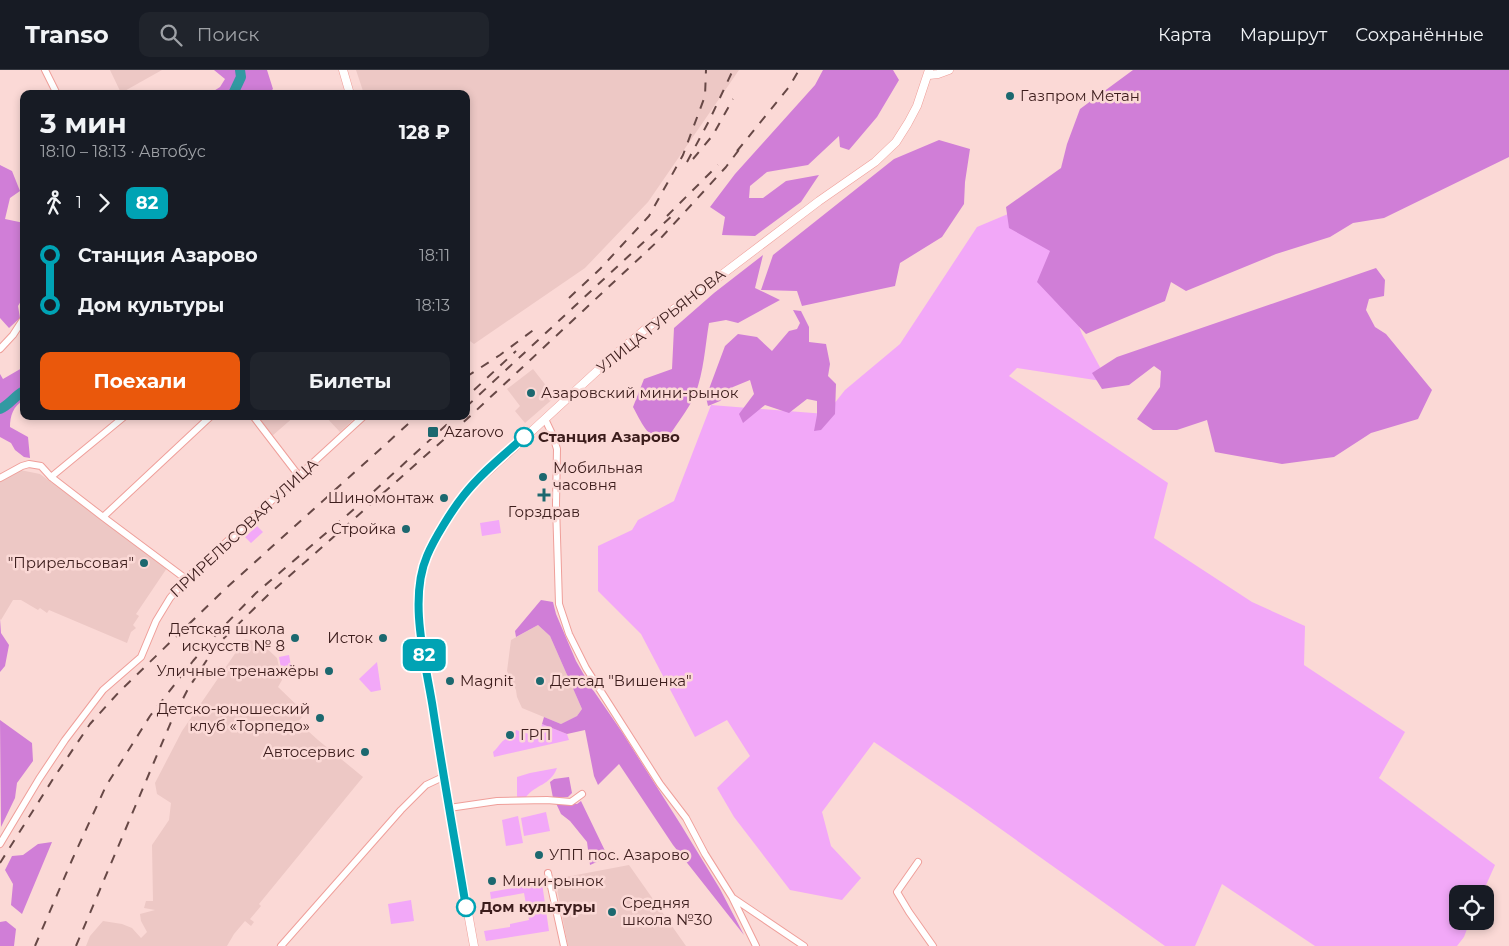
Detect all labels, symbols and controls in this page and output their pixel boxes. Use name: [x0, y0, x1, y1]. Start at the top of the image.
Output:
search box: [139, 12, 489, 57]
text: Transo: [25, 20, 109, 49]
icon: search: [157, 21, 185, 49]
text: Поиск: [197, 23, 259, 46]
text: Карта: [1158, 24, 1212, 46]
text: Маршрут: [1240, 24, 1327, 46]
text: Сохранённые: [1355, 24, 1484, 46]
place label: Газпром Метан: [1020, 86, 1140, 105]
marker: Газпром Метан: [1004, 90, 1016, 102]
text: 3 мин: [40, 106, 127, 140]
text: 128 ₽: [399, 121, 450, 144]
text: 18:10 – 18:13 · Автобус: [40, 142, 206, 161]
icon: walk: [40, 189, 68, 217]
icon: forward: [90, 189, 118, 217]
text: 82: [136, 192, 158, 214]
text: 1: [76, 193, 82, 212]
text: Станция Азарово: [78, 244, 258, 267]
text: 18:11: [419, 246, 450, 265]
street label: УЛИЦА ГУРЬЯНОВА: [592, 264, 729, 377]
text: Дом культуры: [78, 294, 224, 317]
text: 18:13: [416, 296, 450, 315]
button: Поехали: [40, 352, 240, 410]
button: Билеты: [250, 352, 450, 410]
place label: Азаровский мини-рынок: [541, 383, 739, 402]
marker: Азаровский мини-рынок: [525, 387, 537, 399]
place label: Azarovo: [444, 422, 504, 441]
marker: Azarovo: [426, 425, 440, 439]
marker: Станция Азарово: [514, 427, 534, 447]
place label: Станция Азарово: [538, 427, 680, 446]
street label: ПРИРЕЛЬСОВАЯ УЛИЦА: [166, 454, 322, 601]
place label: Мобильная часовня: [553, 458, 643, 494]
marker: Мобильная часовня: [537, 471, 549, 483]
place label: Шиномонтаж: [328, 488, 435, 507]
marker: Горздрав: [538, 489, 550, 501]
marker: Шиномонтаж: [438, 492, 450, 504]
place label: Горздрав: [508, 502, 580, 521]
place label: Стройка: [331, 519, 396, 538]
marker: Стройка: [400, 523, 412, 535]
place label: "Прирельсовая": [8, 553, 134, 572]
marker: "Прирельсовая": [138, 557, 150, 569]
place label: Детская школа искусств № 8: [169, 619, 285, 655]
place label: Исток: [327, 628, 373, 647]
marker: Детская школа искусств № 8: [289, 632, 301, 644]
marker: Исток: [377, 632, 389, 644]
line badge: 82: [402, 639, 446, 671]
text: 82: [413, 644, 435, 666]
place label: Уличные тренажёры: [156, 661, 319, 680]
marker: Уличные тренажёры: [323, 665, 335, 677]
place label: Magnit: [460, 671, 514, 690]
place label: Детсад "Вишенка": [550, 671, 692, 690]
marker: Magnit: [444, 675, 456, 687]
marker: Детсад "Вишенка": [534, 675, 546, 687]
place label: Детско-юношеский клуб «Торпедо»: [157, 699, 310, 735]
marker: Детско-юношеский клуб «Торпедо»: [314, 712, 326, 724]
place label: ГРП: [520, 725, 551, 744]
marker: ГРП: [504, 729, 516, 741]
place label: Автосервис: [263, 742, 355, 761]
marker: Автосервис: [359, 746, 371, 758]
place label: УПП пос. Азарово: [549, 845, 690, 864]
marker: УПП пос. Азарово: [533, 849, 545, 861]
place label: Мини-рынок: [502, 871, 604, 890]
marker: Мини-рынок: [486, 875, 498, 887]
map controls: [1449, 885, 1494, 930]
button: locate: [1449, 885, 1494, 930]
place label: Средняя школа №30: [622, 893, 713, 929]
marker: Дом культуры: [456, 897, 476, 917]
place label: Дом культуры: [480, 897, 596, 916]
marker: Средняя школа №30: [606, 906, 618, 918]

